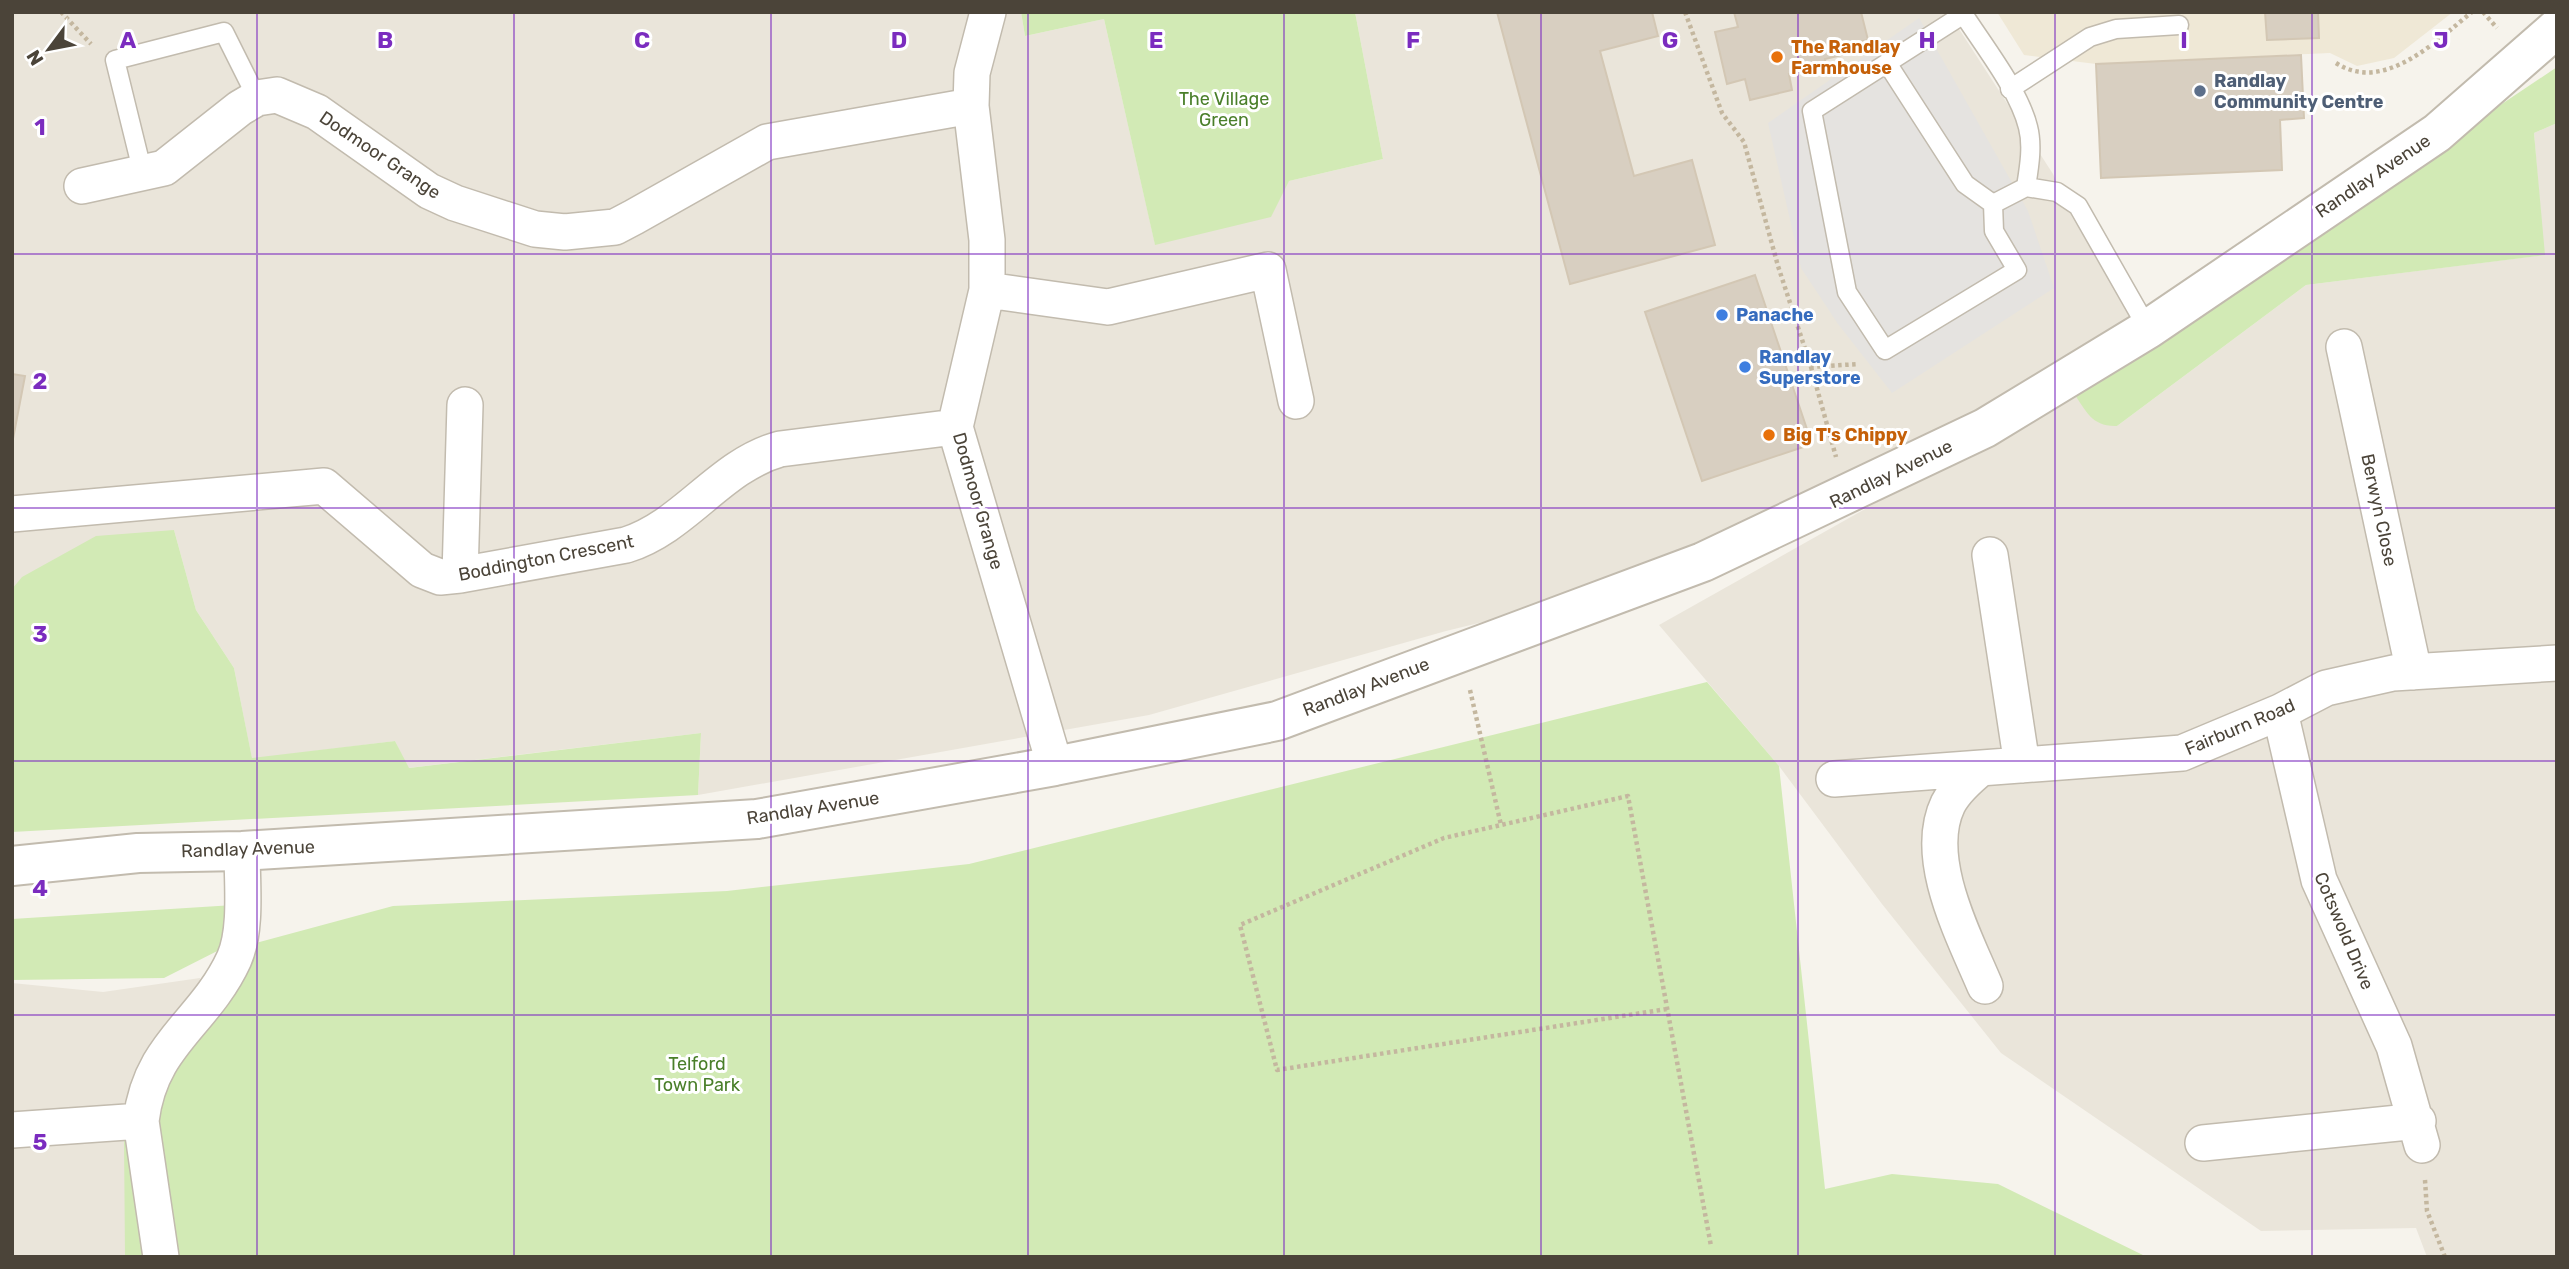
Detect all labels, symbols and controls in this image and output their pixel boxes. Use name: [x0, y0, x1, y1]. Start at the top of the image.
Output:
north arrow: [14, 14, 84, 84]
text: A: [120, 26, 137, 54]
text: B: [377, 26, 393, 54]
text: C: [634, 26, 650, 54]
text: D: [891, 26, 907, 54]
text: E: [1149, 26, 1163, 54]
text: F: [1406, 26, 1420, 54]
text: G: [1662, 26, 1678, 54]
text: H: [1918, 26, 1936, 54]
text: I: [2180, 26, 2188, 54]
text: J: [2433, 26, 2449, 54]
place label: The Randlay Farmhouse: [1791, 36, 1901, 79]
text: N: [22, 46, 48, 70]
marker: The Randlay Farmhouse: [1769, 49, 1785, 65]
place label: Randlay Community Centre: [2214, 70, 2384, 113]
marker: Randlay Community Centre: [2192, 83, 2208, 99]
park label: The Village Green: [1179, 88, 1269, 131]
street label: Dodmoor Grange: [315, 106, 445, 204]
text: 1: [34, 113, 46, 141]
street label: Randlay Avenue: [2311, 129, 2435, 223]
place label: Panache: [1736, 304, 1814, 326]
marker: Panache: [1714, 307, 1730, 323]
place label: Randlay Superstore: [1759, 346, 1861, 389]
marker: Randlay Superstore: [1737, 359, 1753, 375]
text: 2: [33, 367, 47, 395]
place label: Big T's Chippy: [1783, 424, 1908, 446]
marker: Big T's Chippy: [1761, 427, 1777, 443]
street label: Dodmoor Grange: [948, 430, 1008, 572]
street label: Randlay Avenue: [1826, 435, 1956, 513]
street label: Berwyn Close: [2356, 452, 2402, 568]
street label: Boddington Crescent: [456, 530, 636, 586]
text: 3: [32, 620, 48, 648]
street label: Randlay Avenue: [1300, 653, 1432, 721]
street label: Fairburn Road: [2182, 694, 2298, 760]
street label: Randlay Avenue: [745, 787, 881, 829]
street label: Randlay Avenue: [181, 836, 315, 862]
street label: Cotswold Drive: [2309, 869, 2379, 993]
text: 4: [32, 874, 48, 902]
park label: Telford Town Park: [654, 1053, 741, 1096]
text: 5: [33, 1128, 48, 1156]

